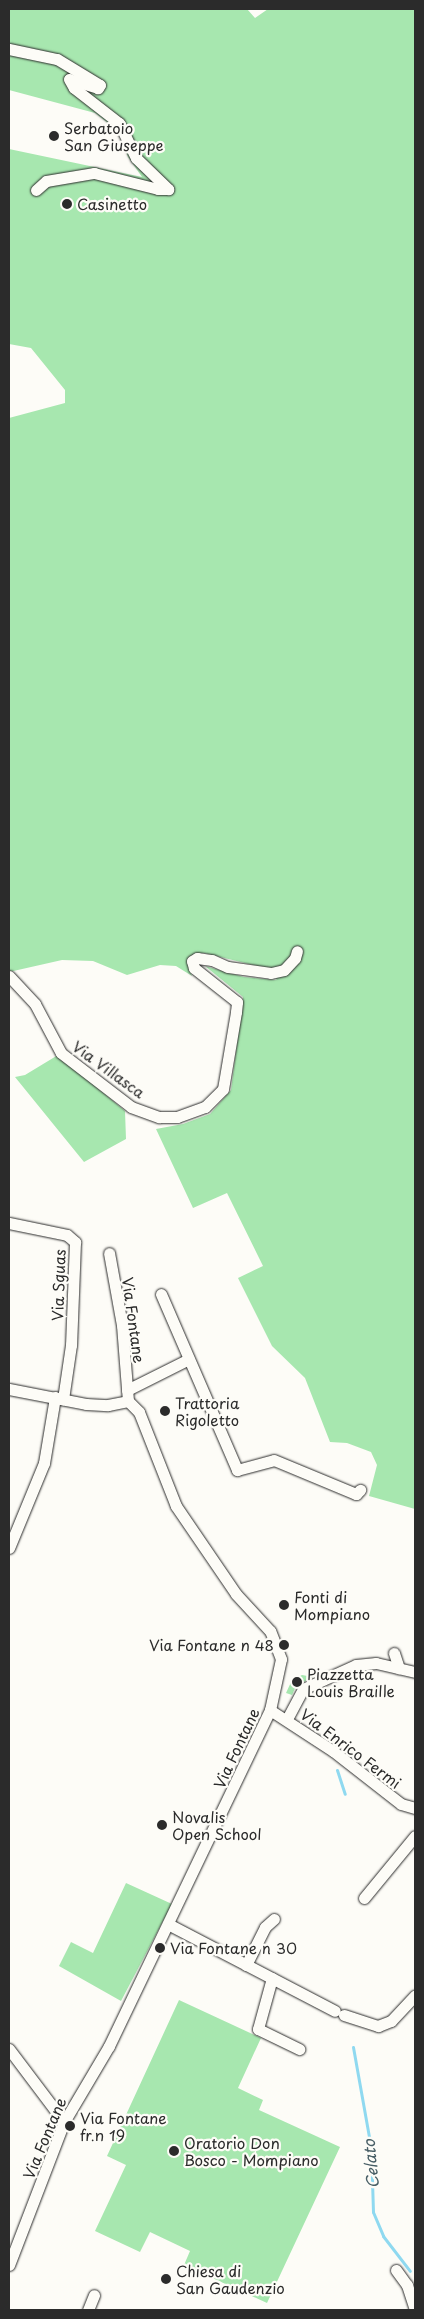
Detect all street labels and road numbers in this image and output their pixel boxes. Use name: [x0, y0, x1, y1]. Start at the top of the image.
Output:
street label: Via Villasca: [69, 1037, 149, 1101]
street label: Via Sguas: [48, 1249, 68, 1321]
street label: Via Fontane: [119, 1276, 149, 1364]
street label: Via Fontane: [209, 1705, 263, 1791]
street label: Via Enrico Fermi: [298, 1705, 404, 1791]
street label: Via Fontane: [19, 2095, 69, 2181]

